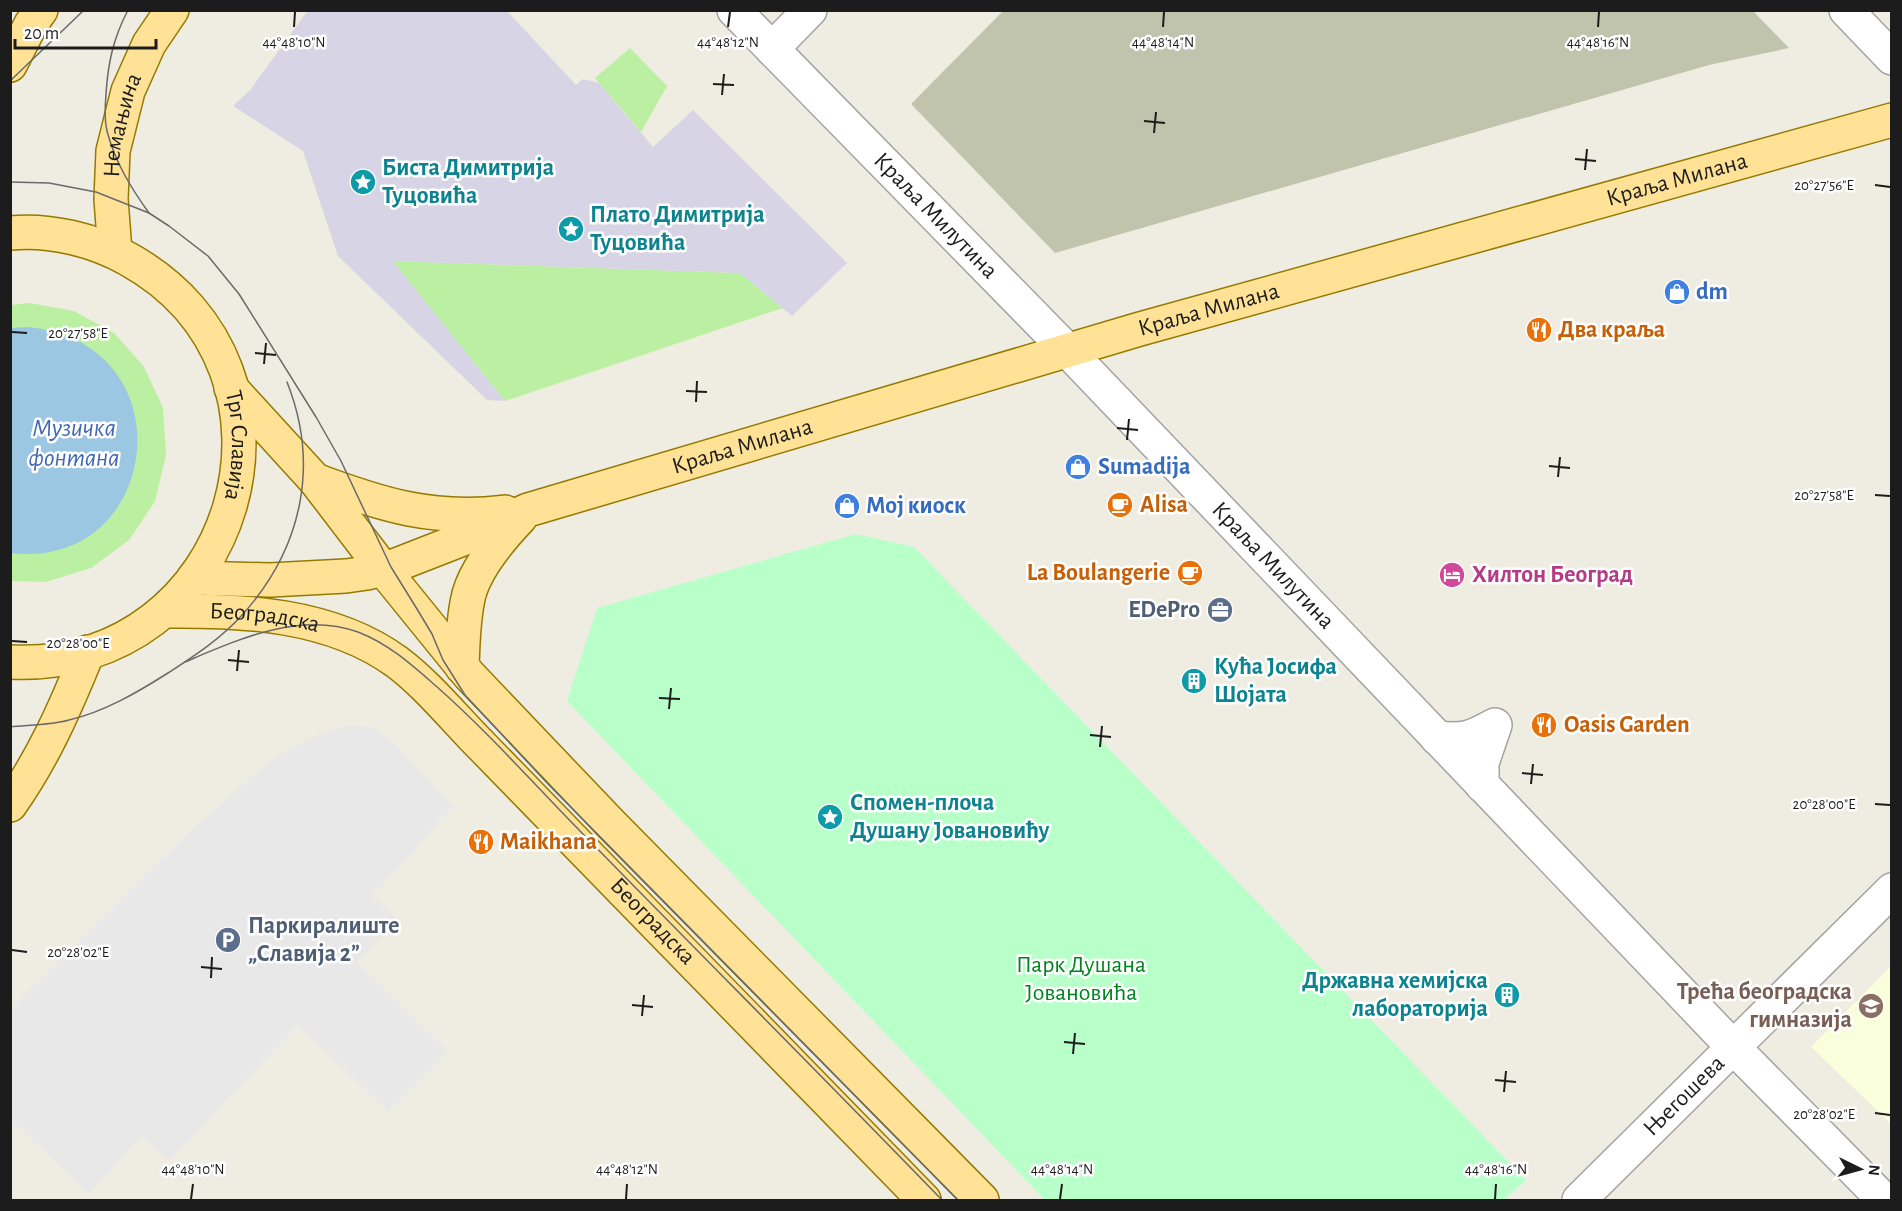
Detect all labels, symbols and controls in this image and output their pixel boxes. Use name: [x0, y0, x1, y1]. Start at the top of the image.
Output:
scale bar: [15, 12, 156, 50]
text: 20 m: [24, 25, 59, 43]
text: 44°48'10"N: [262, 35, 326, 50]
text: 44°48'12"N: [697, 35, 759, 50]
text: 44°48'14"N: [1132, 35, 1194, 50]
text: 44°48'16"N: [1567, 35, 1629, 50]
street label: Немањина: [100, 69, 146, 178]
street label: Краља Милутина: [869, 148, 1002, 283]
street label: Краља Милана: [1604, 149, 1750, 211]
place label: Биста Димитрија Туцовића: [382, 156, 554, 208]
place icon: Биста Димитрија Туцовића: [348, 167, 378, 197]
text: 20°27'56"E: [1794, 178, 1854, 193]
place label: Плато Димитрија Туцовића: [590, 203, 765, 255]
place icon: Плато Димитрија Туцовића: [556, 214, 586, 244]
shop icon: dm: [1662, 277, 1692, 307]
street label: Краља Милана: [1135, 279, 1282, 341]
place label: dm: [1696, 280, 1728, 304]
restaurant icon: Два краља: [1524, 315, 1554, 345]
place label: Два краља: [1558, 318, 1665, 342]
text: 20°27'58"E: [48, 326, 108, 341]
street label: Трг Славија: [220, 388, 251, 503]
water label: Музичка фонтана: [29, 415, 119, 471]
street label: Краља Милана: [669, 415, 815, 479]
shop icon: Sumadija: [1063, 452, 1093, 482]
place label: Sumadija: [1098, 455, 1191, 479]
text: 20°27'58"E: [1794, 488, 1854, 503]
cafe icon: Alisa: [1105, 490, 1135, 520]
shop icon: Мој киоск: [832, 491, 862, 521]
place label: Alisa: [1140, 493, 1188, 517]
place label: Мој киоск: [866, 494, 966, 518]
street label: Краља Милутина: [1207, 497, 1339, 634]
cafe icon: La Boulangerie: [1175, 558, 1205, 588]
hotel icon: Хилтон Београд: [1437, 560, 1467, 590]
place label: La Boulangerie: [1027, 561, 1170, 585]
place label: Хилтон Београд: [1472, 563, 1633, 587]
office icon: EDePro: [1205, 595, 1235, 625]
place label: EDePro: [1128, 598, 1200, 622]
street label: Београдска: [209, 599, 322, 637]
text: 20°28'00"E: [47, 636, 109, 651]
place label: Кућа Јосифа Шојата: [1214, 655, 1337, 707]
building icon: Кућа Јосифа Шојата: [1179, 666, 1209, 696]
restaurant icon: Oasis Garden: [1529, 710, 1559, 740]
place label: Oasis Garden: [1564, 713, 1690, 737]
place label: Спомен-плоча Душану Јовановићу: [850, 791, 1050, 843]
text: 20°28'00"E: [1793, 797, 1855, 812]
place icon: Спомен-плоча Душану Јовановићу: [815, 802, 845, 832]
restaurant icon: Maikhana: [466, 827, 496, 857]
place label: Maikhana: [500, 830, 597, 854]
street label: Београдска: [605, 873, 700, 969]
place label: Паркиралиште „Славија 2”: [248, 914, 400, 966]
parking icon: Паркиралиште „Славија 2”: [213, 925, 243, 955]
text: 20°28'02"E: [47, 945, 109, 960]
park label: Парк Душана Јовановића: [1016, 953, 1146, 1005]
place label: Државна хемијска лабораторија: [1302, 969, 1488, 1021]
building icon: Државна хемијска лабораторија: [1492, 980, 1522, 1010]
place label: Трећа београдска гимназија: [1677, 980, 1852, 1032]
school or university icon: Трећа београдска гимназија: [1856, 991, 1886, 1021]
street label: Његошева: [1639, 1051, 1729, 1141]
text: 20°28'02"E: [1793, 1107, 1855, 1122]
north arrow: [1830, 1139, 1890, 1199]
text: 44°48'10"N: [161, 1162, 225, 1177]
text: 44°48'12"N: [596, 1162, 658, 1177]
text: 44°48'14"N: [1031, 1162, 1093, 1177]
text: 44°48'16"N: [1465, 1162, 1527, 1177]
text: N: [1865, 1164, 1882, 1176]

